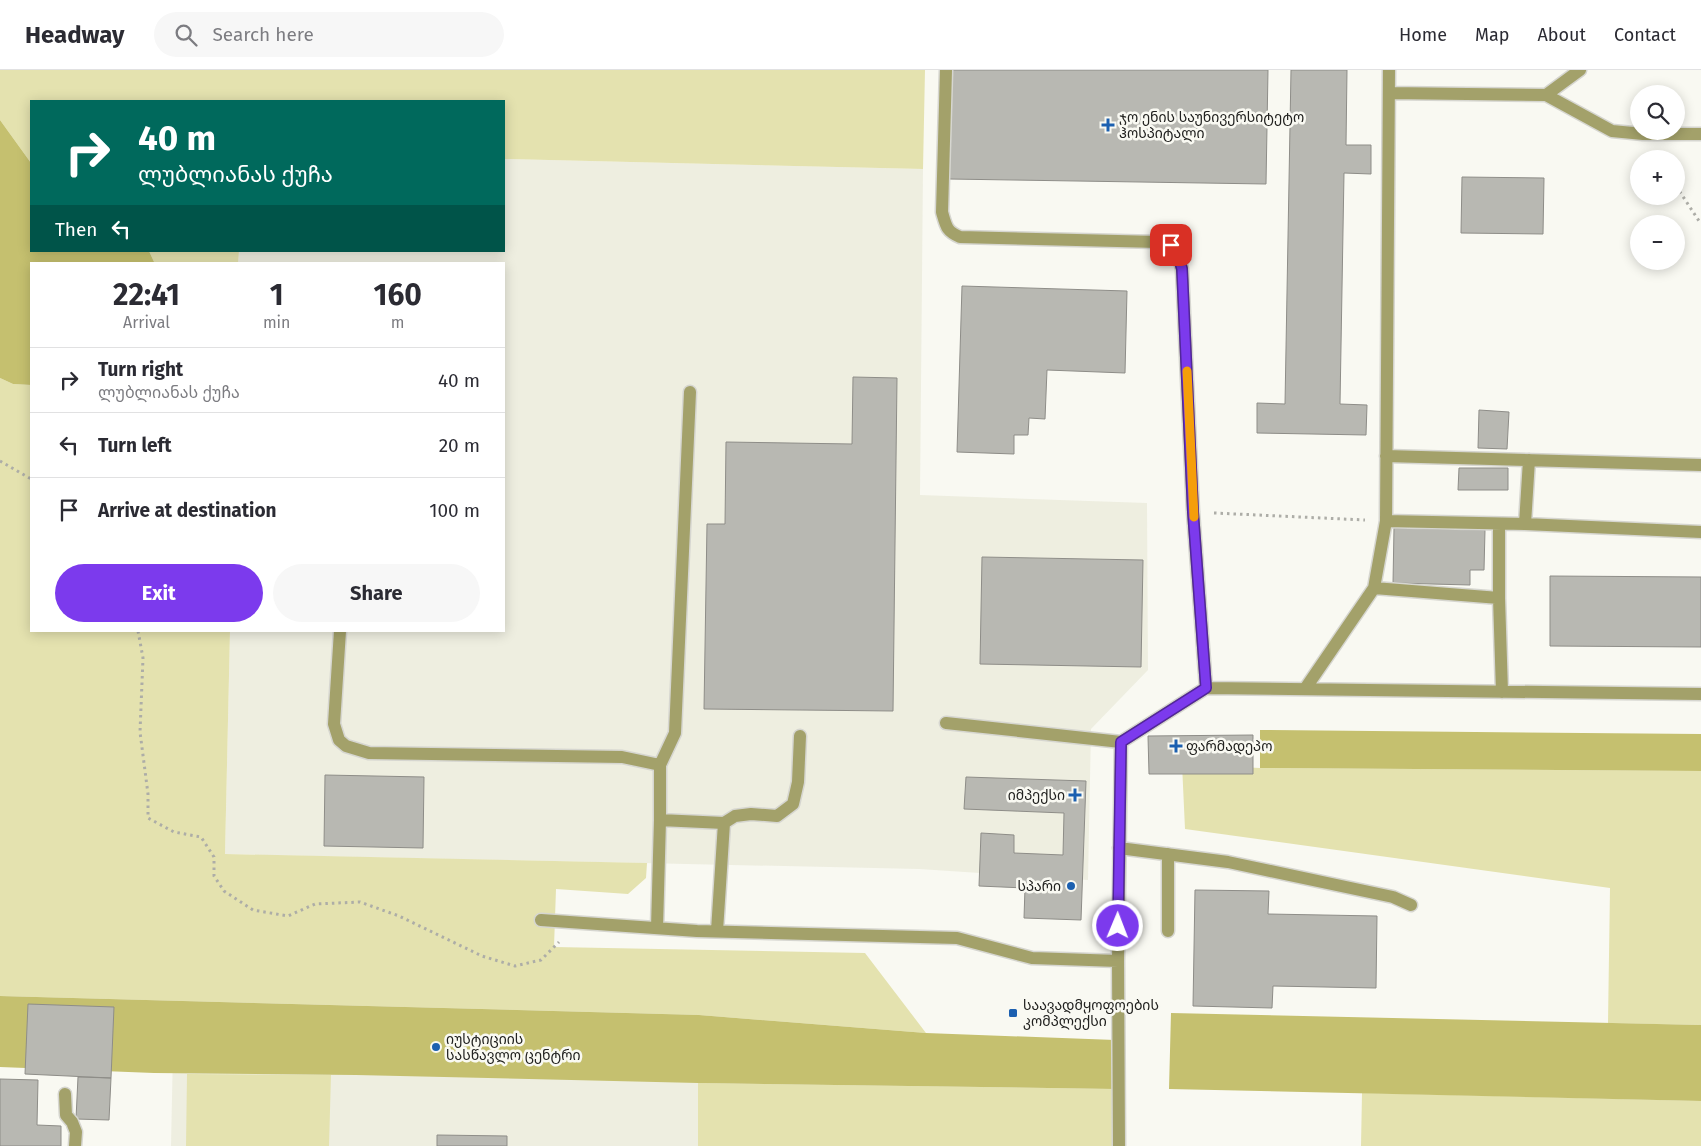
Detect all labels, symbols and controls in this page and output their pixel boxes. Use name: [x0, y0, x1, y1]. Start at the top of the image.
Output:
search box: [154, 12, 504, 57]
text: Headway: [25, 21, 124, 49]
icon: search: [172, 21, 200, 49]
text: Search here: [212, 23, 314, 46]
text: Home: [1399, 24, 1447, 46]
text: Map: [1475, 24, 1509, 46]
text: About: [1537, 24, 1586, 46]
text: Contact: [1614, 24, 1676, 46]
map controls: [1630, 85, 1685, 270]
button: search: [1630, 85, 1685, 140]
place label: ჯო ენის საუნივერსიტეტო ჰოსპიტალი: [1119, 109, 1304, 142]
text: 40 m: [138, 117, 216, 159]
marker: ჯო ენის საუნივერსიტეტო ჰოსპიტალი: [1101, 118, 1115, 132]
icon: right: [55, 120, 120, 185]
button: +: [1630, 150, 1685, 205]
text: ლუბლიანას ქუჩა: [138, 161, 333, 188]
icon: left: [107, 215, 135, 243]
button: −: [1630, 215, 1685, 270]
text: Then: [55, 218, 97, 241]
pin: [1150, 224, 1192, 266]
icon: arrive: [1157, 231, 1185, 259]
text: 22:41: [113, 277, 180, 313]
text: 1: [270, 277, 284, 313]
text: 160: [374, 277, 422, 313]
text: Arrival: [123, 313, 170, 332]
text: min: [263, 313, 290, 332]
text: m: [391, 313, 405, 332]
text: Turn right: [98, 358, 183, 381]
icon: right: [55, 366, 83, 394]
text: 40 m: [438, 369, 480, 392]
text: ლუბლიანას ქუჩა: [98, 383, 240, 402]
icon: left: [55, 431, 83, 459]
text: Turn left: [98, 434, 172, 457]
text: 20 m: [439, 434, 480, 457]
icon: arrive: [55, 496, 83, 524]
text: Arrive at destination: [98, 499, 277, 522]
text: 100 m: [429, 499, 480, 522]
button: Exit: [55, 564, 263, 622]
button: Share: [273, 564, 480, 622]
place label: ფარმადეპო: [1186, 738, 1272, 755]
marker: ფარმადეპო: [1170, 740, 1182, 752]
place label: იმპექსი: [1008, 787, 1065, 804]
marker: იმპექსი: [1069, 789, 1081, 801]
place label: სპარი: [1018, 878, 1061, 895]
marker: სპარი: [1065, 880, 1077, 892]
position arrow: [1091, 899, 1143, 951]
place label: საავადმყოფოების კომპლექსი: [1023, 997, 1159, 1030]
marker: საავადმყოფოების კომპლექსი: [1007, 1007, 1019, 1019]
place label: იუსტიციის სასწავლო ცენტრი: [446, 1031, 581, 1064]
marker: იუსტიციის სასწავლო ცენტრი: [430, 1041, 442, 1053]

